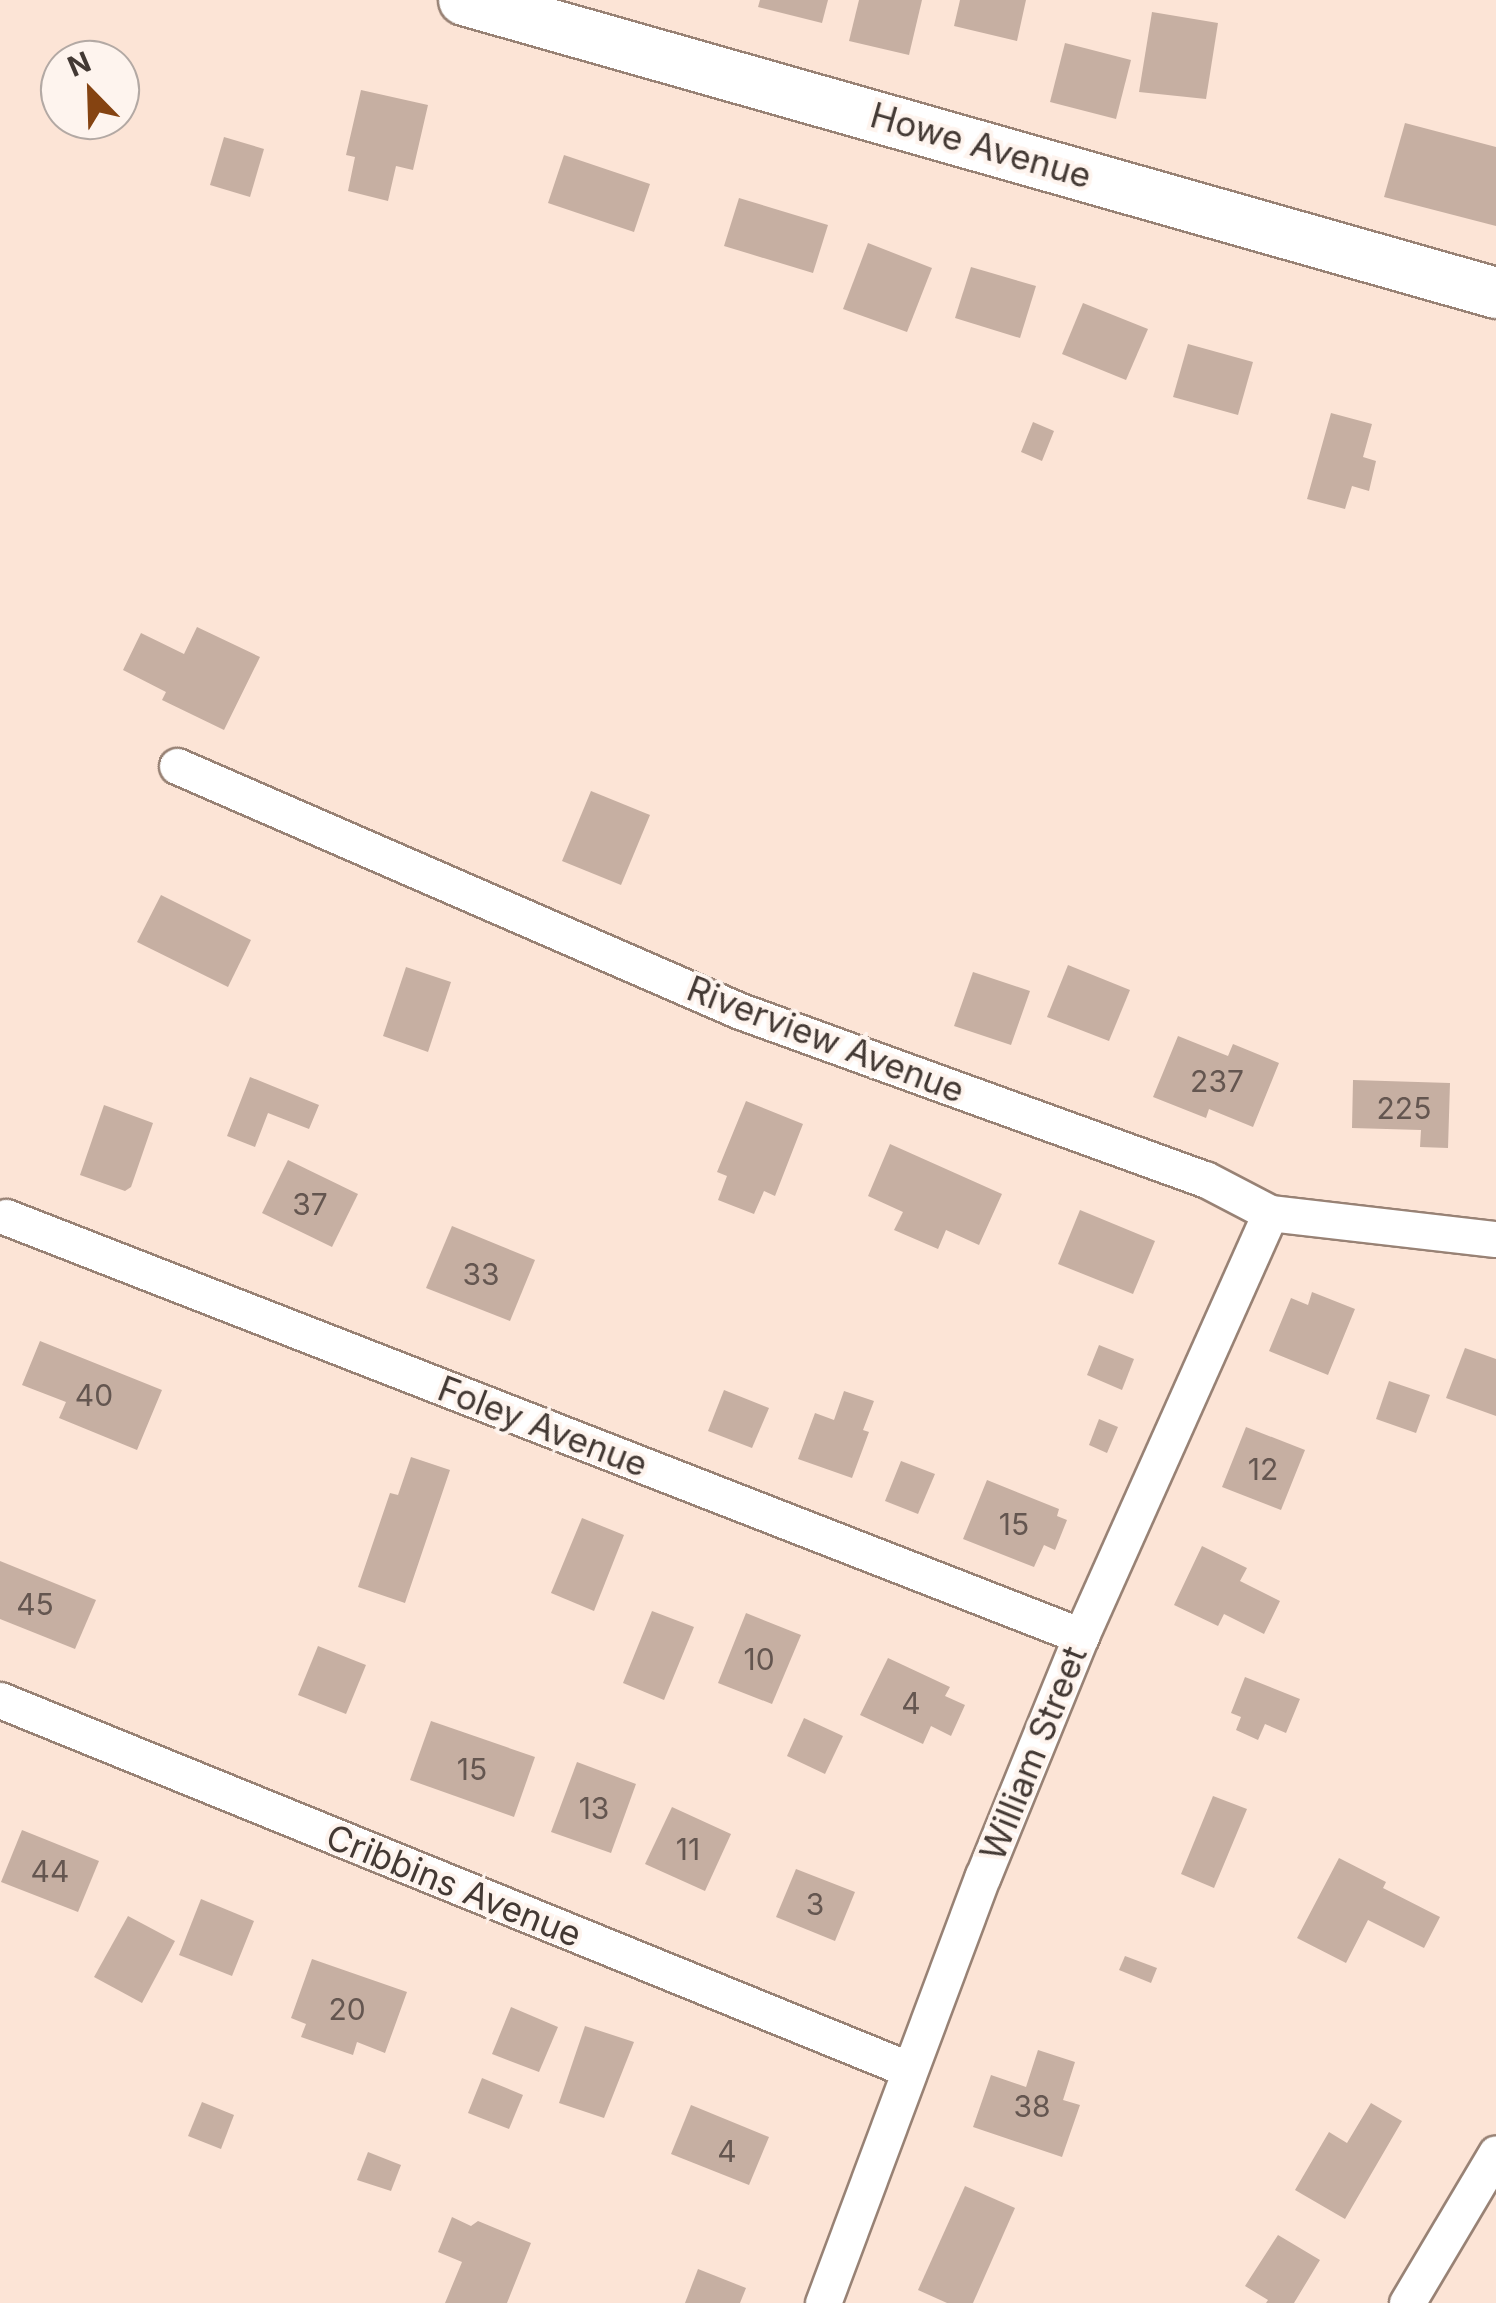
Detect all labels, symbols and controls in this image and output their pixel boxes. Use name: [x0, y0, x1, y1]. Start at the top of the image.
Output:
north arrow: [40, 40, 140, 140]
text: N: [63, 44, 96, 84]
street label: Howe Avenue: [866, 93, 1096, 197]
street label: Riverview Avenue: [681, 967, 971, 1111]
house number: 237: [1190, 1063, 1244, 1099]
house number: 225: [1377, 1090, 1431, 1126]
house number: 37: [292, 1186, 328, 1222]
house number: 33: [462, 1256, 500, 1292]
street label: Foley Avenue: [432, 1367, 654, 1485]
house number: 40: [75, 1377, 113, 1413]
house number: 12: [1248, 1451, 1278, 1487]
house number: 15: [999, 1506, 1029, 1542]
house number: 45: [16, 1586, 54, 1622]
street label: William Street: [971, 1640, 1095, 1866]
house number: 10: [743, 1641, 775, 1677]
house number: 4: [901, 1685, 921, 1721]
house number: 15: [457, 1751, 487, 1787]
house number: 13: [579, 1790, 609, 1826]
street label: Cribbins Avenue: [320, 1815, 588, 1955]
house number: 11: [676, 1831, 700, 1867]
house number: 44: [31, 1853, 69, 1889]
house number: 3: [806, 1886, 824, 1922]
house number: 20: [328, 1991, 366, 2027]
house number: 38: [1013, 2088, 1051, 2124]
house number: 4: [717, 2133, 737, 2169]

